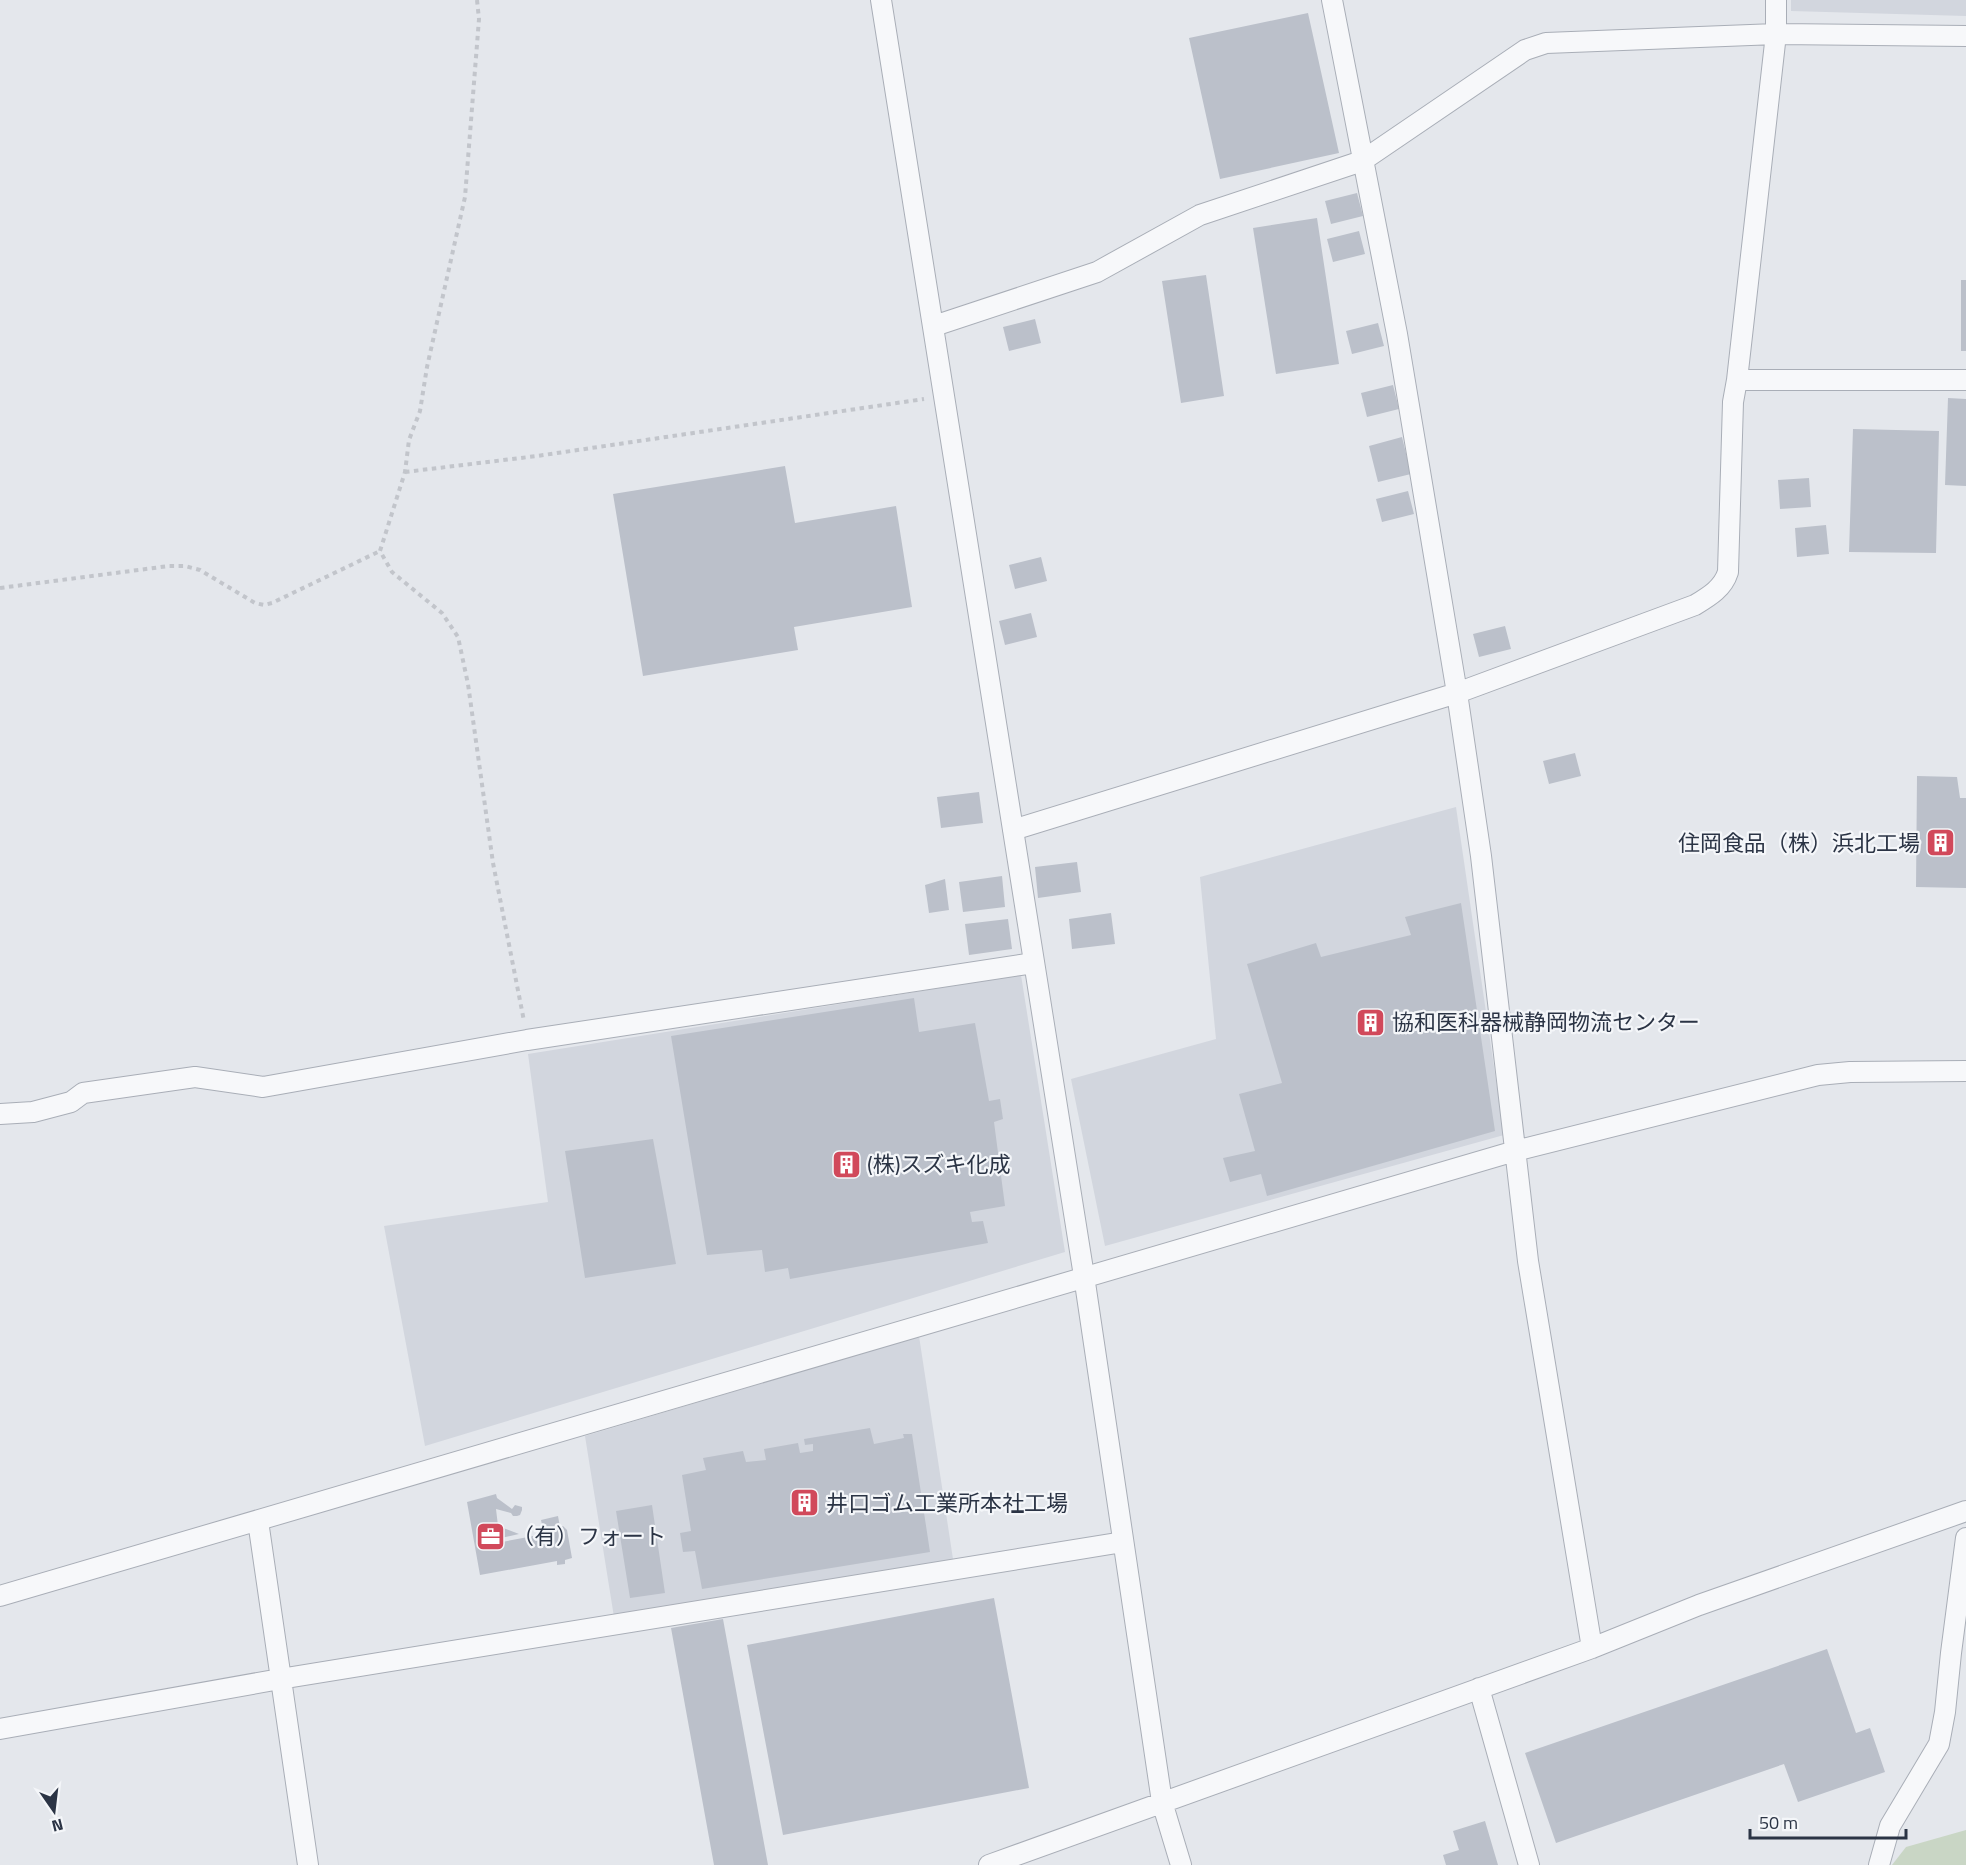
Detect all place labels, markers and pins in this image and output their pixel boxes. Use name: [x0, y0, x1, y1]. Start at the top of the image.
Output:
place label: 住岡食品（株）浜北工場: [1678, 826, 1920, 860]
building icon: 住岡食品（株）浜北工場: [1925, 827, 1957, 859]
place label: 協和医科器械静岡物流センター: [1392, 1005, 1700, 1039]
building icon: 協和医科器械静岡物流センター: [1355, 1006, 1387, 1038]
place label: (株)スズキ化成: [867, 1147, 1011, 1181]
building icon: (株)スズキ化成: [830, 1148, 862, 1180]
place label: 井口ゴム工業所本社工場: [826, 1486, 1068, 1520]
building icon: 井口ゴム工業所本社工場: [789, 1487, 821, 1519]
place label: （有）フォート: [512, 1519, 666, 1553]
office icon: （有）フォート: [475, 1520, 507, 1552]

